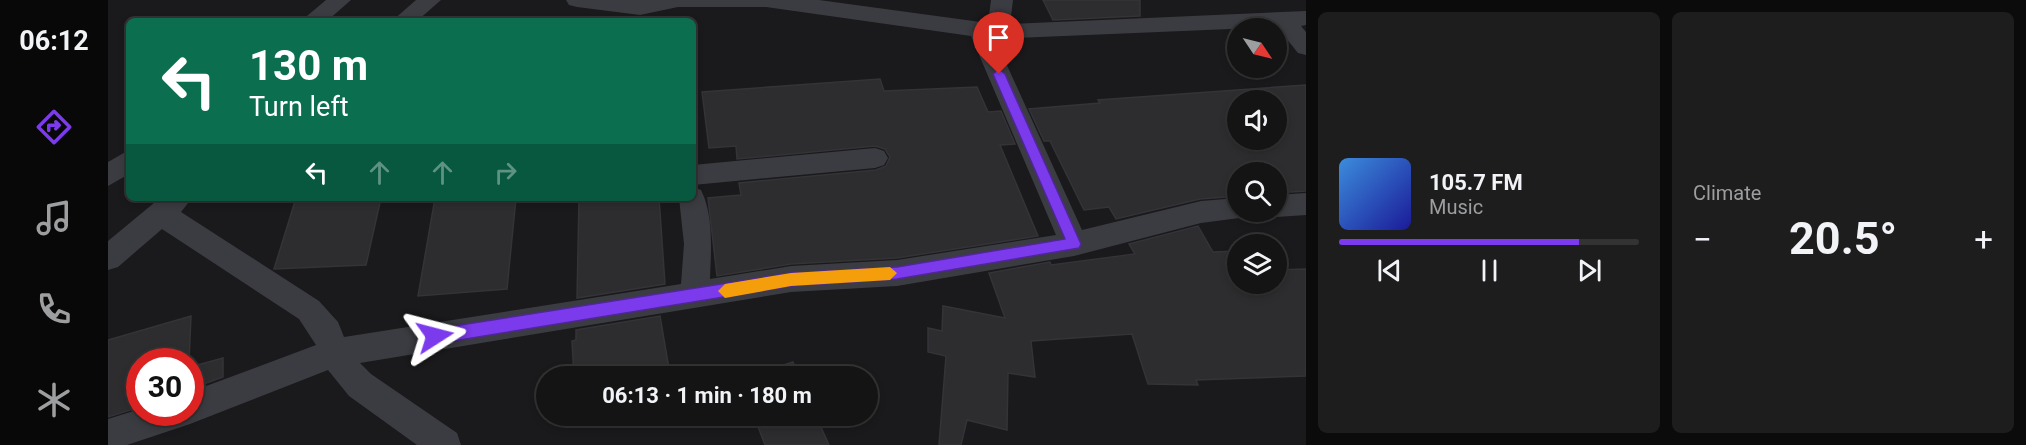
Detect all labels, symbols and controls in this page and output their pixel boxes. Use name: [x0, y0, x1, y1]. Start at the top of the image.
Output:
pin: [973, 12, 1024, 74]
north arrow: [1227, 18, 1287, 78]
map controls: [1227, 18, 1287, 294]
icon: arrive: [982, 21, 1015, 54]
text: 06:12: [19, 25, 89, 57]
text: 130 m: [249, 41, 368, 90]
icon: left: [150, 42, 228, 120]
button: sound: [1227, 90, 1287, 150]
text: Turn left: [249, 91, 349, 123]
icon: directions: [33, 106, 75, 148]
icon: left: [300, 156, 333, 189]
icon: ahead: [363, 156, 396, 189]
icon: ahead: [426, 156, 459, 189]
icon: right: [489, 156, 522, 189]
button: search: [1227, 162, 1287, 222]
text: 105.7 FM: [1429, 170, 1523, 195]
text: Climate: [1693, 181, 1761, 205]
text: Music: [1429, 195, 1483, 219]
icon: music: [33, 197, 75, 239]
text: 20.5°: [1789, 212, 1897, 265]
text: −: [1693, 220, 1712, 259]
text: +: [1974, 220, 1993, 259]
button: layers: [1227, 234, 1287, 294]
icon: previous: [1373, 254, 1406, 287]
icon: pause: [1473, 254, 1506, 287]
icon: next: [1573, 254, 1606, 287]
icon: phone: [33, 288, 75, 330]
position arrow: [403, 304, 467, 368]
speed limit sign: 30: [126, 348, 204, 426]
icon: climate: [33, 379, 75, 421]
text: 06:13 · 1 min · 180 m: [602, 383, 812, 408]

